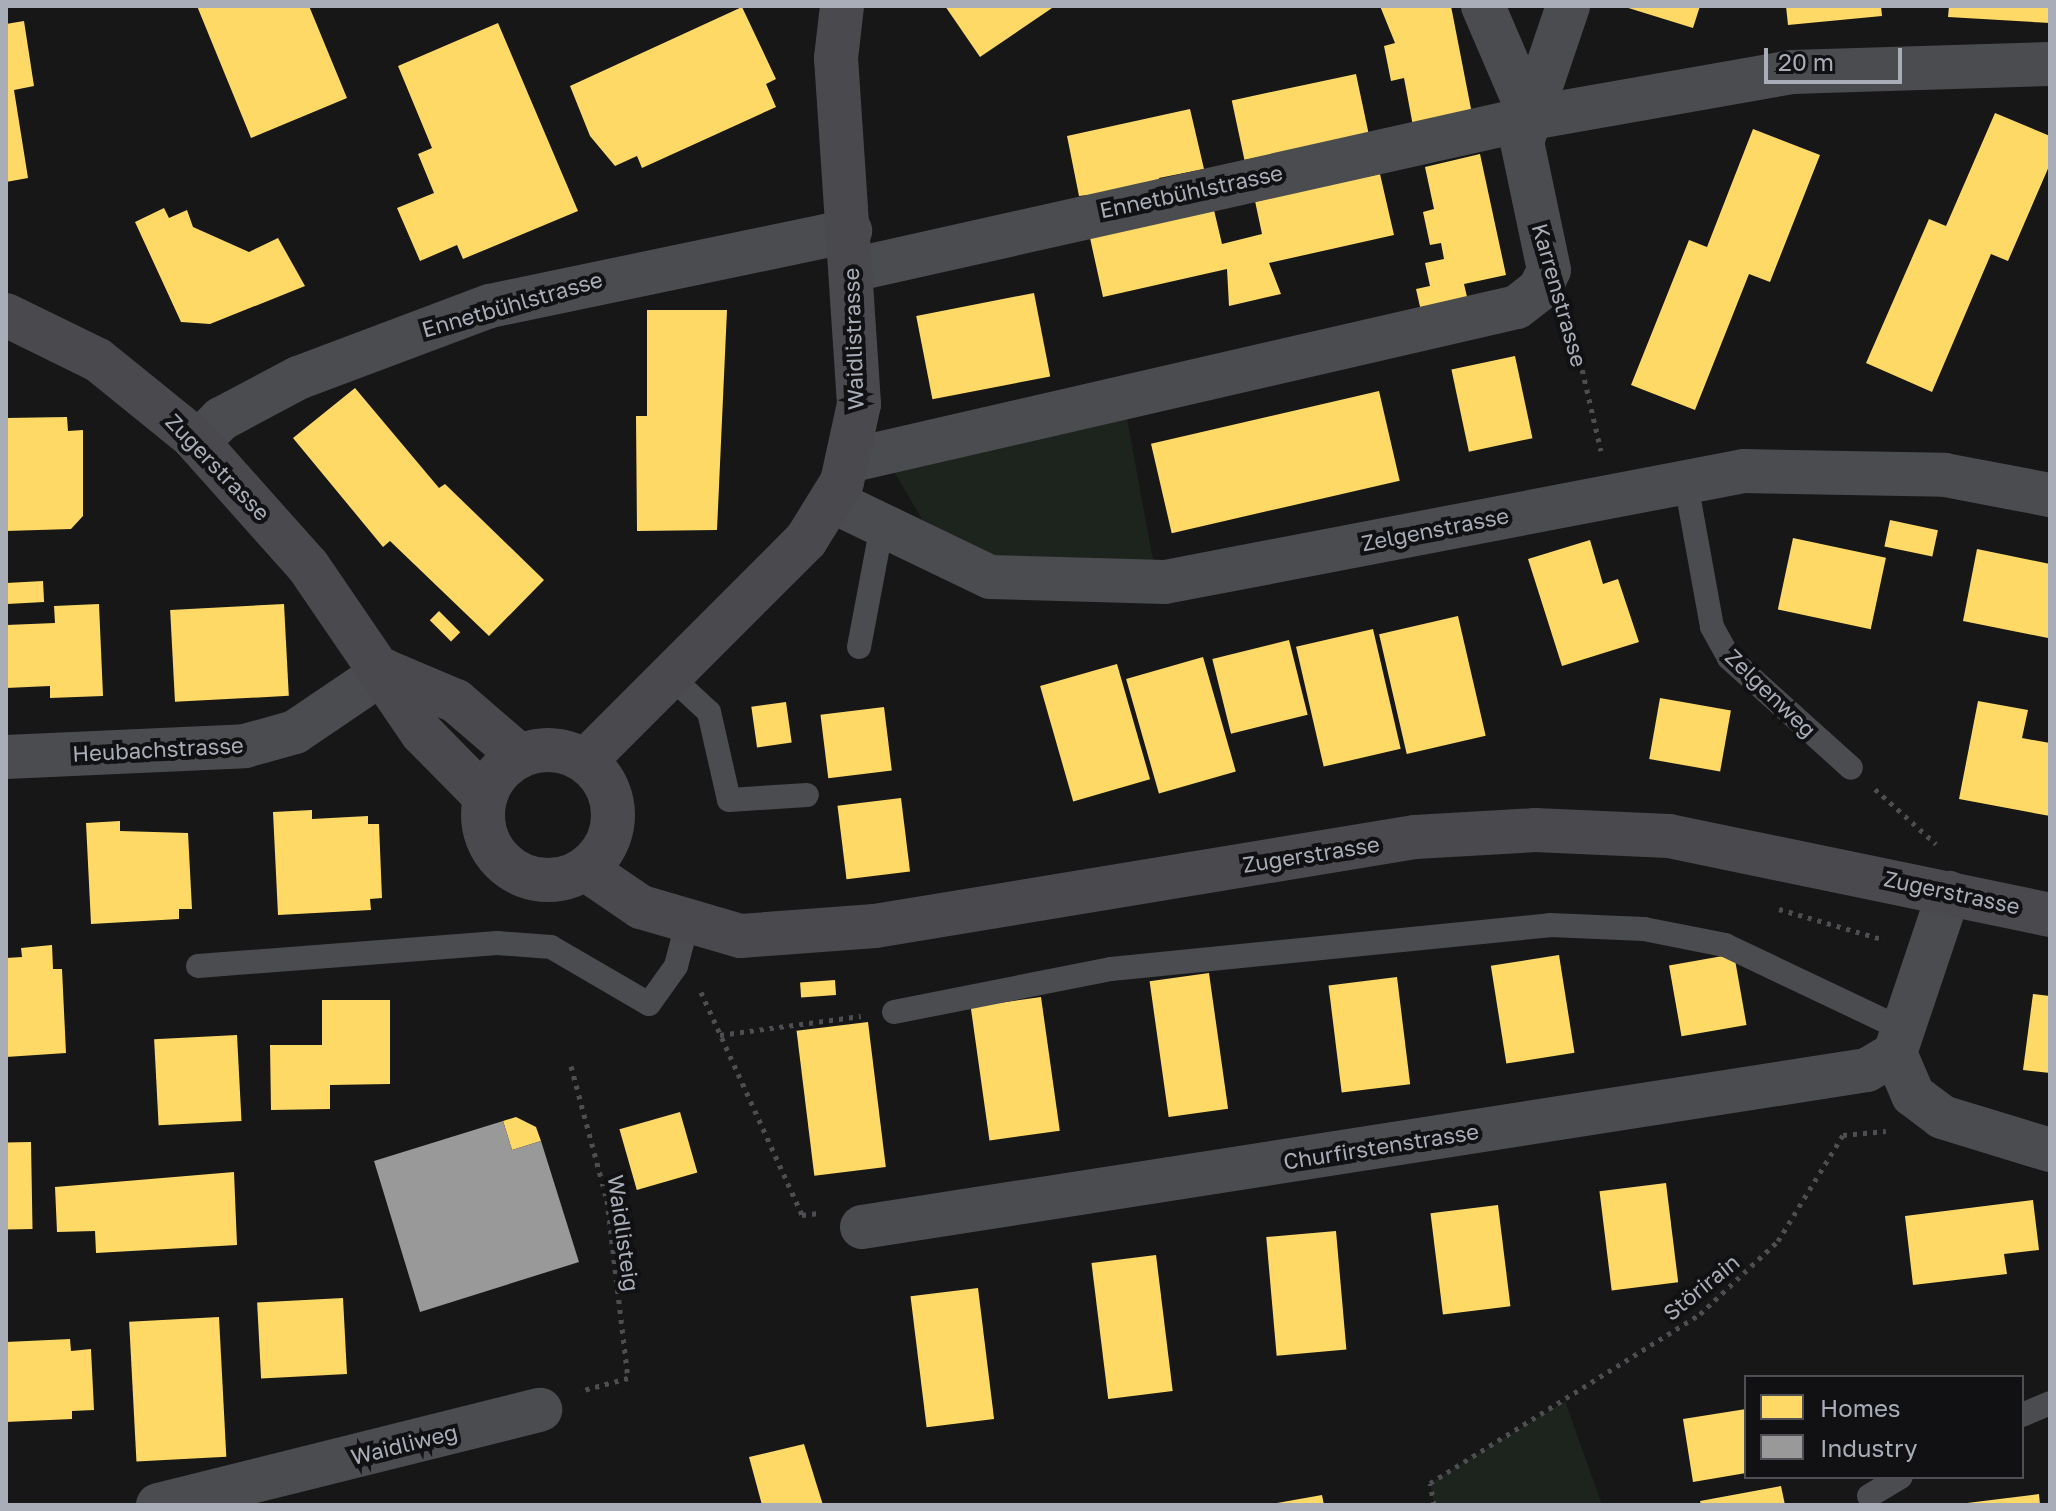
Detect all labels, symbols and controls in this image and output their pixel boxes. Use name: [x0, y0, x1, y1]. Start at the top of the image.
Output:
scale bar: [1768, 32, 1906, 82]
text: 20 m: [1778, 47, 1834, 76]
street label: Ennetbühlstrasse: [1097, 159, 1285, 223]
street label: Karrenstrasse: [1527, 220, 1593, 370]
street label: Ennetbühlstrasse: [419, 266, 605, 342]
street label: Waidlistrasse: [837, 267, 869, 411]
street label: Zugerstrasse: [160, 408, 276, 526]
street label: Zelgenstrasse: [1359, 502, 1511, 556]
street label: Zelgenweg: [1720, 643, 1822, 743]
street label: Heubachstrasse: [72, 731, 244, 767]
street label: Zugerstrasse: [1241, 830, 1381, 878]
street label: Zugerstrasse: [1882, 865, 2022, 919]
street label: Churfirstenstrasse: [1281, 1118, 1481, 1174]
street label: Waidlisteig: [603, 1173, 645, 1293]
street label: Störirain: [1658, 1248, 1744, 1326]
legend: [1744, 1375, 2024, 1479]
text: Homes: [1820, 1393, 1901, 1422]
street label: Waidliweg: [348, 1418, 460, 1470]
text: Industry: [1820, 1433, 1917, 1462]

